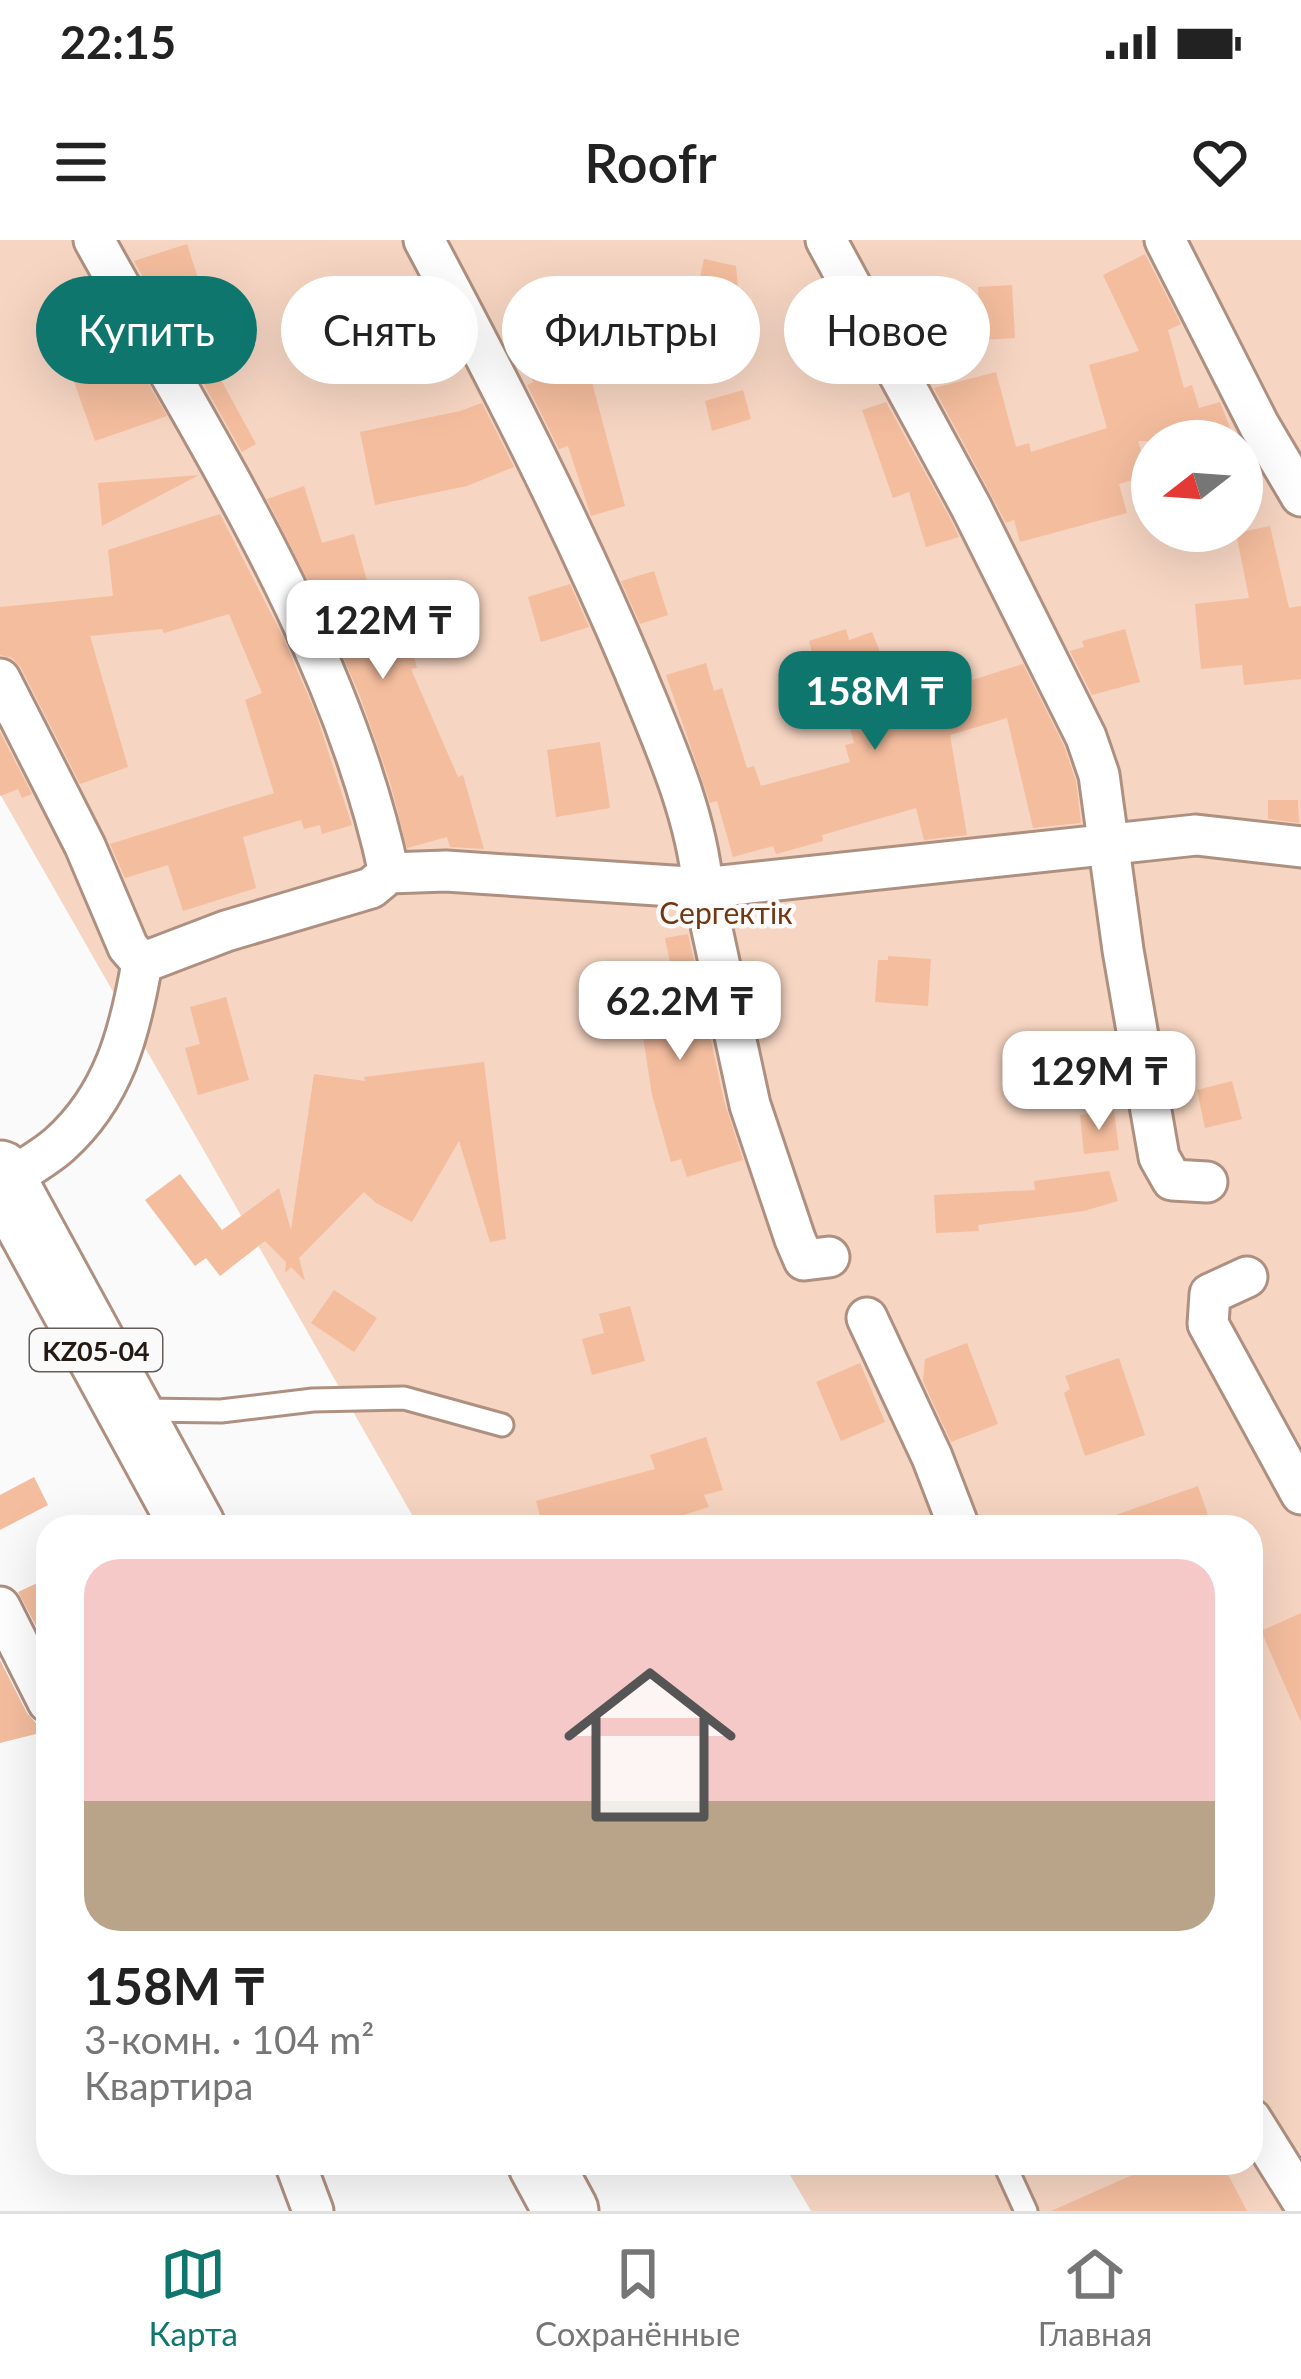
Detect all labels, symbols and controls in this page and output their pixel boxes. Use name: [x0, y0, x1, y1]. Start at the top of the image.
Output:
text: 22:15: [60, 15, 176, 69]
icon: menu: [48, 129, 114, 195]
icon: heart: [1187, 129, 1253, 195]
text: Roofr: [584, 130, 717, 195]
chip: Купить: [36, 276, 257, 384]
chip: Снять: [281, 276, 478, 384]
chip: Фильтры: [502, 276, 760, 384]
chip: Новое: [784, 276, 990, 384]
north arrow: [1131, 420, 1263, 552]
map controls: [1131, 420, 1263, 552]
pin: 122M ₸: [285, 580, 481, 682]
text: 122M ₸: [313, 596, 453, 642]
pin: 158M ₸: [777, 651, 973, 753]
text: 158M ₸: [805, 667, 945, 713]
park label: Сергектік: [659, 894, 793, 930]
pin: 62.2M ₸: [569, 961, 791, 1063]
text: 62.2M ₸: [606, 977, 754, 1023]
pin: 129M ₸: [1001, 1031, 1197, 1133]
text: 129M ₸: [1029, 1047, 1169, 1093]
road number: KZ05-04: [30, 1329, 162, 1371]
icon: home: [542, 1637, 758, 1853]
text: 158M ₸: [84, 1955, 266, 2016]
text: 3-комн. · 104 m²: [84, 2016, 374, 2062]
text: Квартира: [84, 2062, 253, 2108]
tab: Карта: [149, 2241, 238, 2353]
tab: Сохранённые: [535, 2241, 740, 2353]
tab: Главная: [1038, 2241, 1152, 2353]

